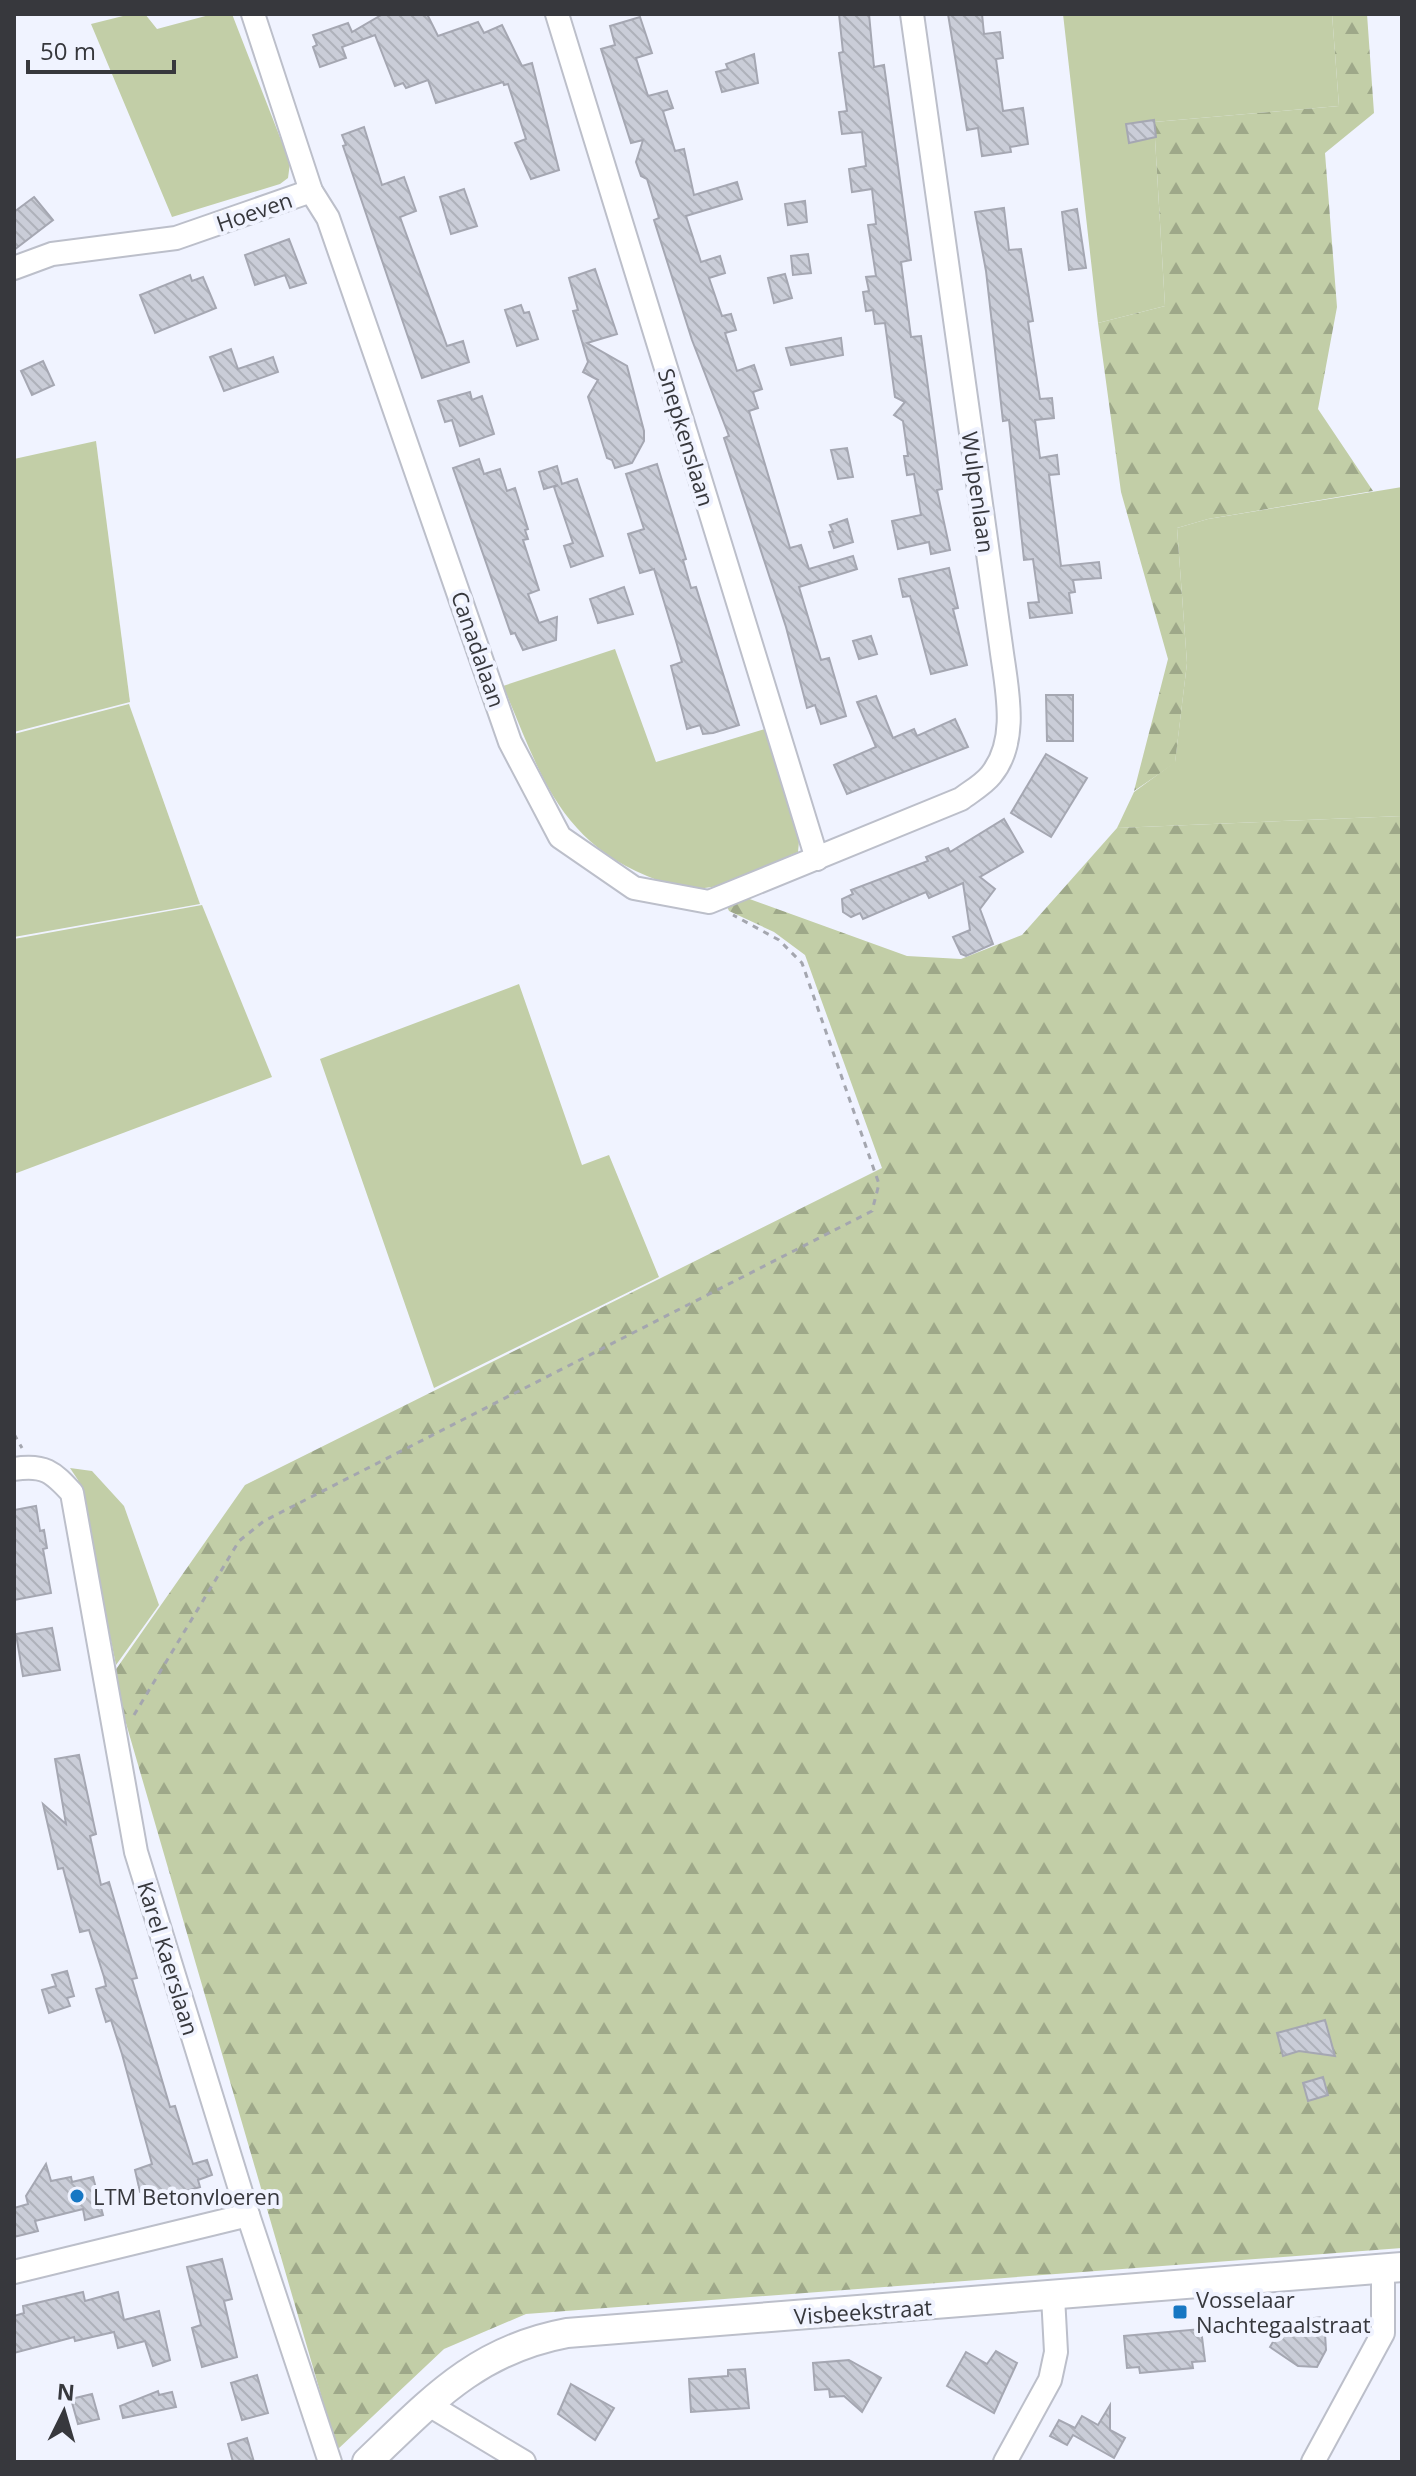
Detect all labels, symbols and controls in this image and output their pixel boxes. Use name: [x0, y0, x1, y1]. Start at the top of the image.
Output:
scale bar: [28, 24, 174, 74]
text: 50 m: [40, 34, 96, 67]
street label: Hoeven: [212, 184, 296, 238]
street label: Snepkenslaan: [652, 364, 722, 510]
street label: Wulpenlaan: [956, 429, 1002, 555]
street label: Canadalaan: [445, 587, 513, 711]
street label: Karel Kaerslaan: [131, 1877, 207, 2039]
place label: LTM Betonvloeren: [93, 2181, 280, 2211]
marker: LTM Betonvloeren: [68, 2187, 86, 2205]
place label: Vosselaar Nachtegaalstraat: [1196, 2284, 1371, 2339]
street label: Visbeekstraat: [793, 2291, 933, 2331]
marker: Vosselaar Nachtegaalstraat: [1171, 2303, 1189, 2321]
north arrow: [24, 2372, 104, 2452]
text: N: [56, 2375, 76, 2407]

